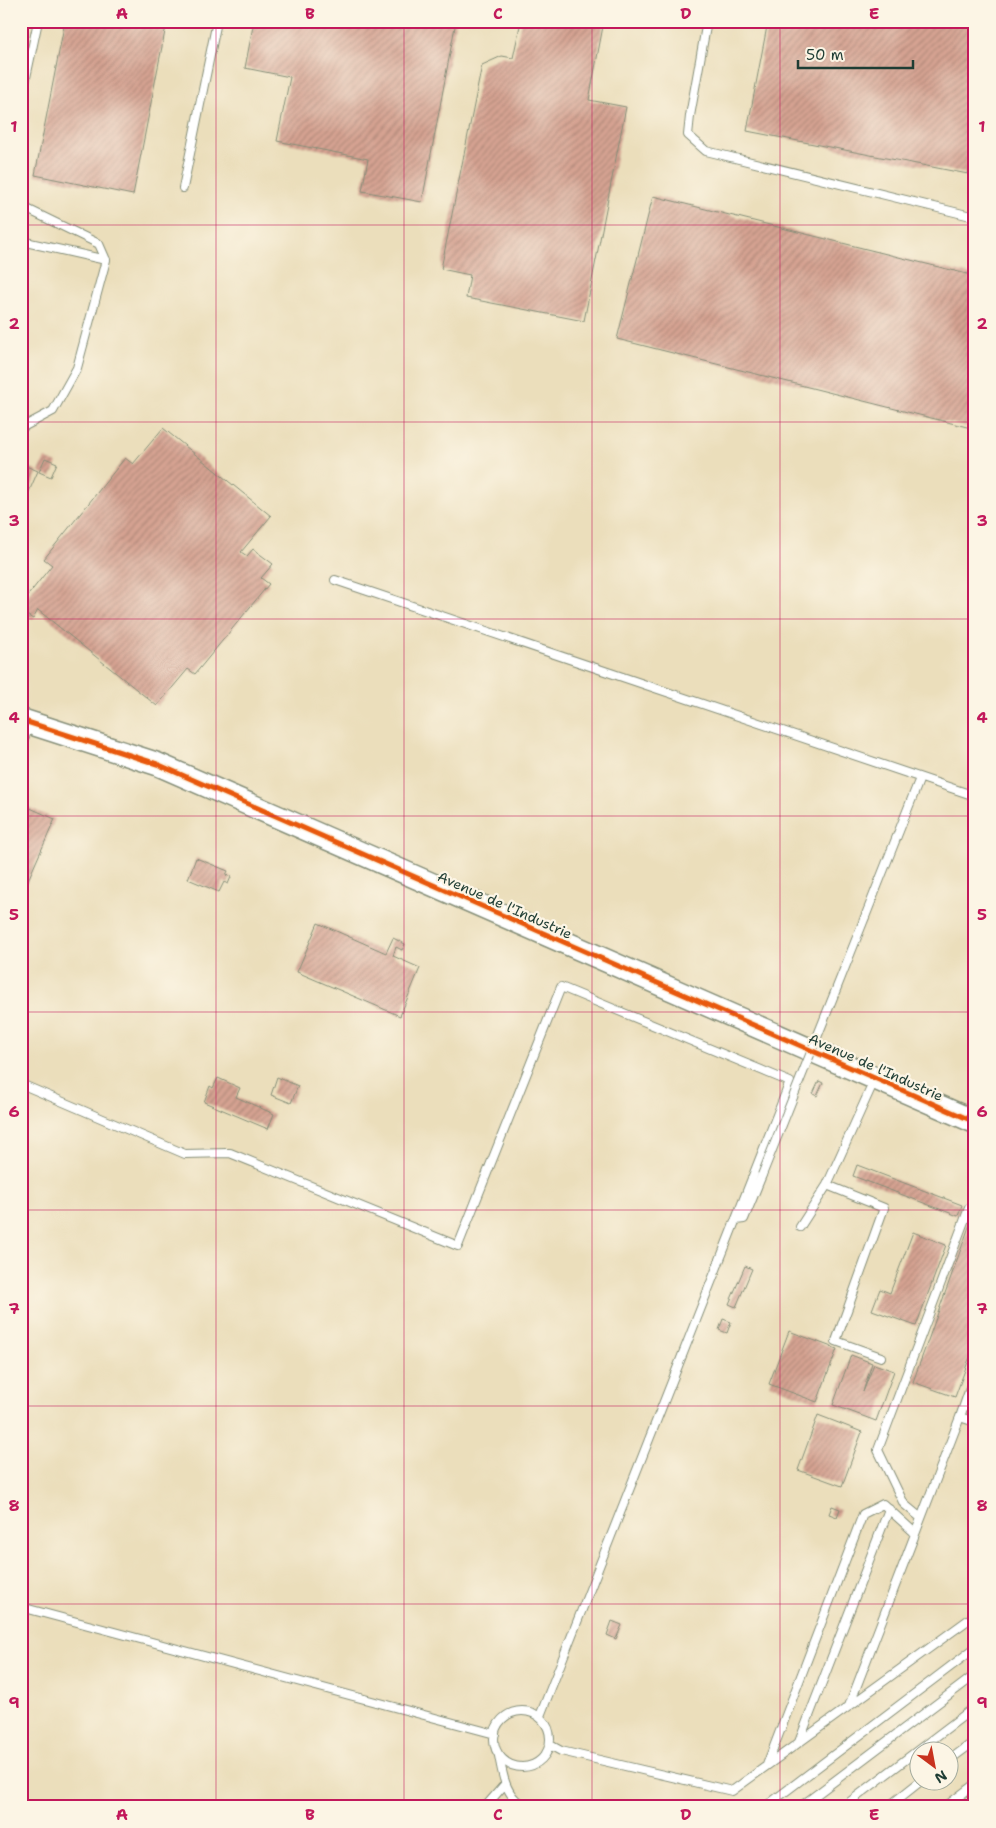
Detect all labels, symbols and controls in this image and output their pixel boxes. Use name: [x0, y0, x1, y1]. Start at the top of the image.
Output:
text: A: [116, 3, 128, 24]
text: B: [305, 3, 315, 24]
text: C: [493, 3, 503, 24]
text: D: [680, 3, 692, 24]
text: E: [869, 3, 879, 24]
scale bar: [798, 38, 914, 70]
text: 50 m: [806, 45, 844, 65]
text: 1: [10, 116, 18, 137]
text: 1: [978, 116, 986, 137]
text: 2: [8, 313, 20, 334]
text: 2: [976, 313, 988, 334]
text: 3: [8, 510, 20, 531]
text: 3: [976, 510, 988, 531]
text: 4: [8, 707, 20, 728]
text: 4: [976, 707, 988, 728]
street label: Avenue de l'Industrie: [435, 867, 575, 943]
text: 5: [9, 904, 19, 925]
text: 5: [977, 904, 987, 925]
street label: Avenue de l'Industrie: [806, 1029, 946, 1105]
text: 6: [8, 1101, 20, 1122]
text: 6: [976, 1101, 988, 1122]
text: 7: [8, 1298, 20, 1319]
text: 7: [976, 1298, 988, 1319]
text: 8: [8, 1495, 20, 1516]
text: 8: [976, 1495, 988, 1516]
text: 9: [8, 1692, 20, 1713]
text: 9: [976, 1692, 988, 1713]
north arrow: [908, 1740, 958, 1790]
text: N: [931, 1766, 950, 1788]
text: A: [116, 1804, 128, 1825]
text: B: [305, 1804, 315, 1825]
text: C: [493, 1804, 503, 1825]
text: D: [680, 1804, 692, 1825]
text: E: [869, 1804, 879, 1825]

